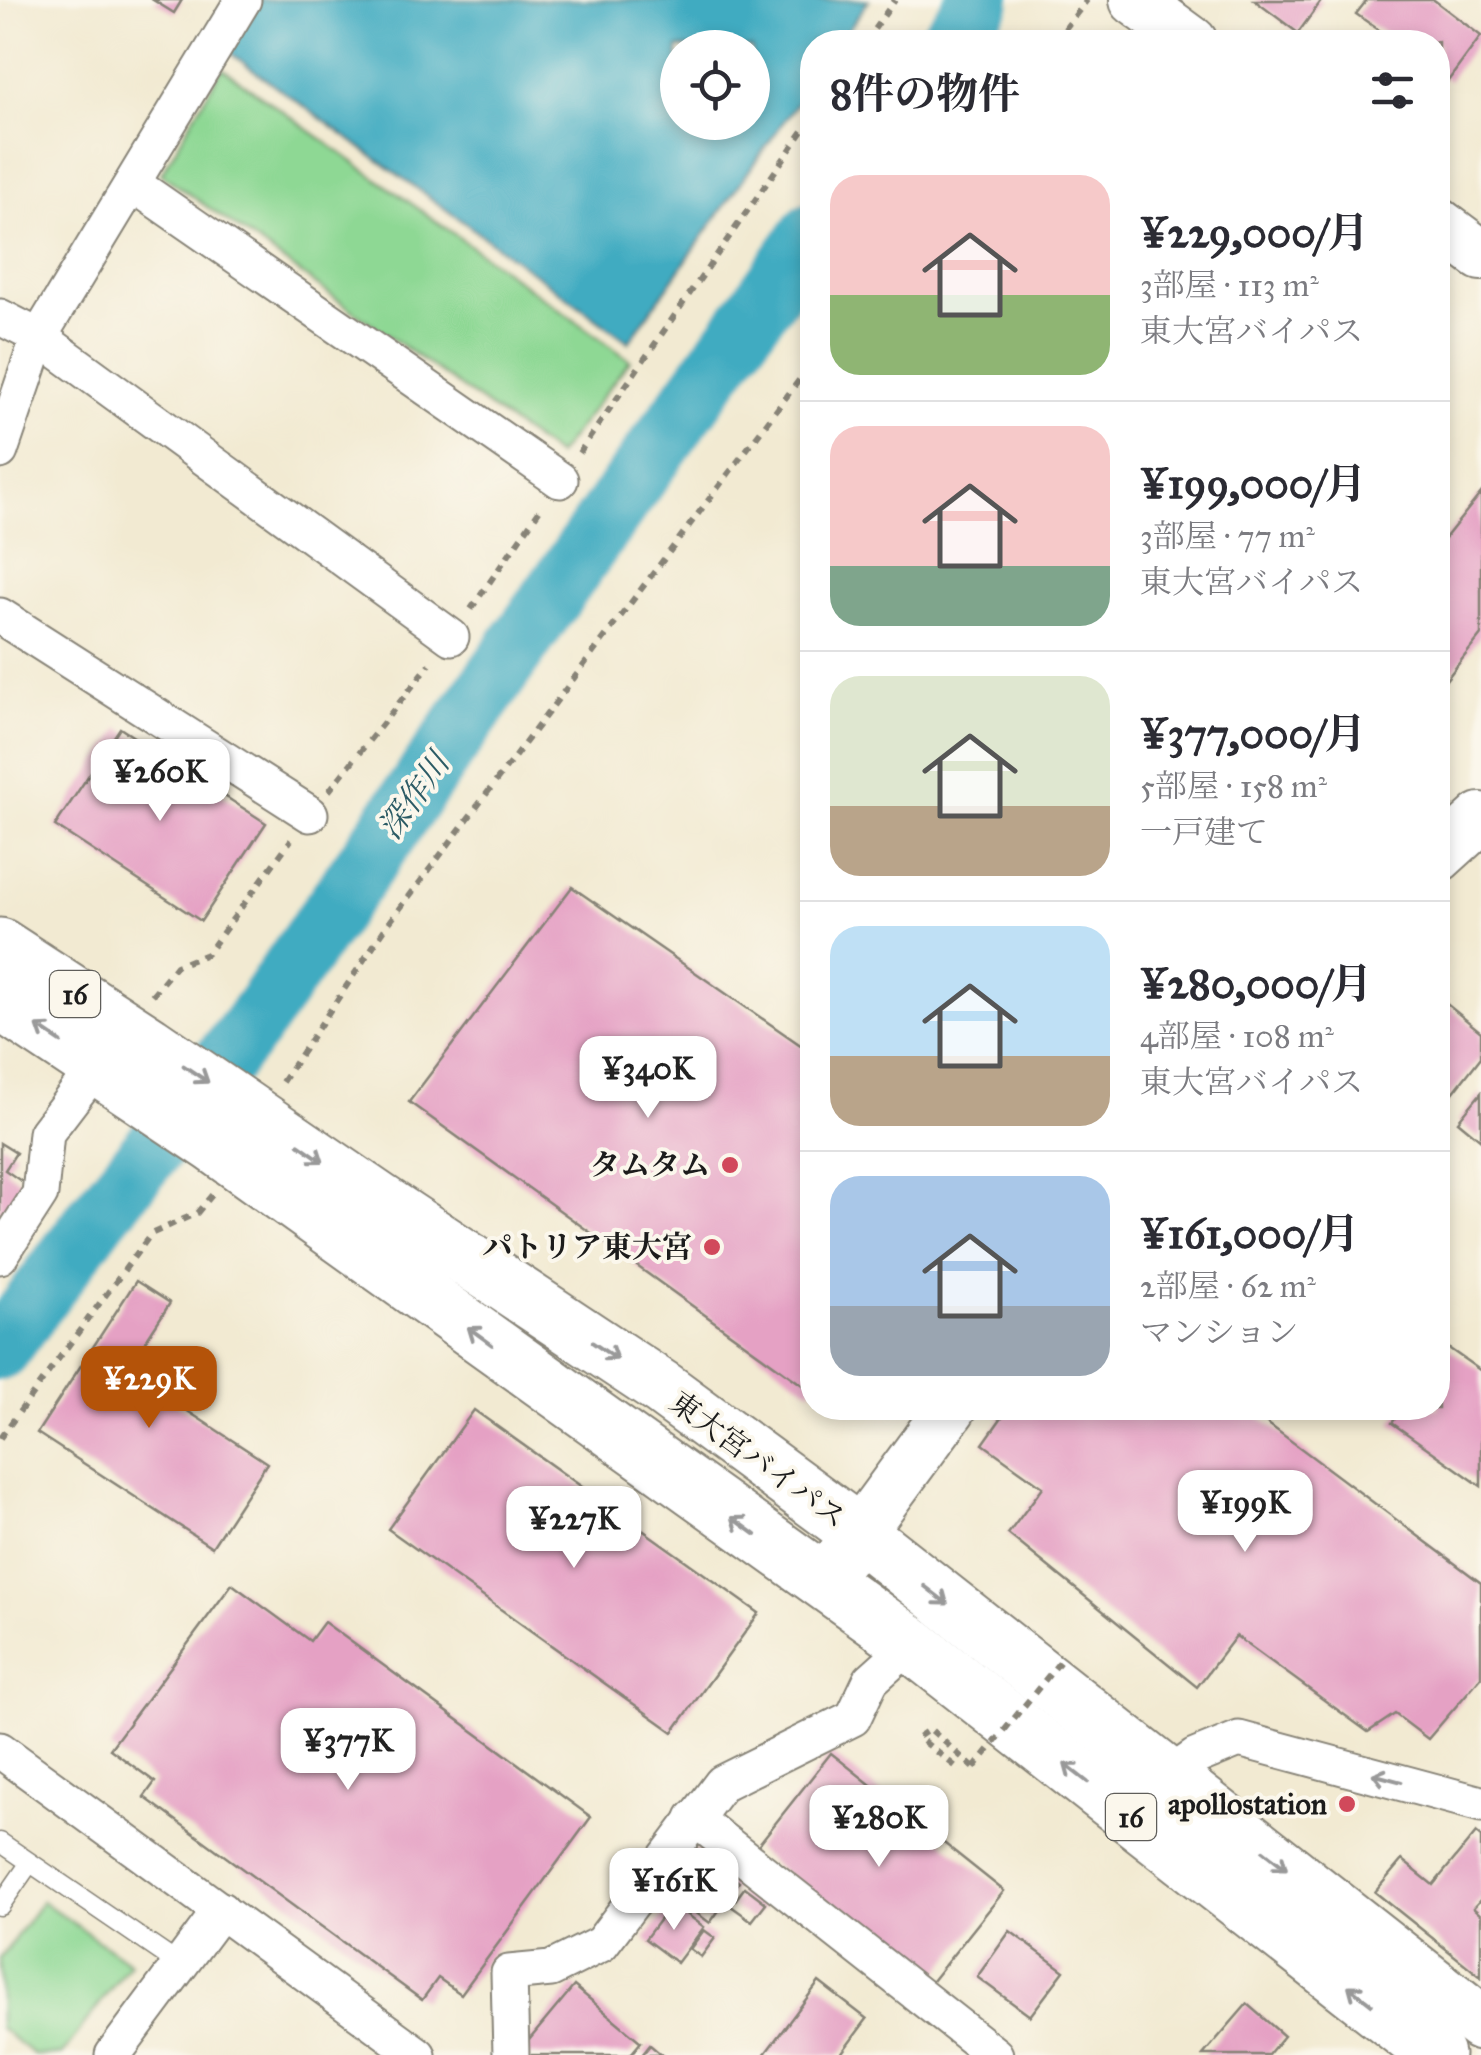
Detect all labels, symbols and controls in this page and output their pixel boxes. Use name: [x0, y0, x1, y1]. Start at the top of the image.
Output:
map controls: [660, 30, 770, 140]
button: locate: [660, 30, 770, 140]
icon: filters: [1365, 63, 1420, 118]
text: 8件の物件: [830, 68, 1020, 120]
text: ¥229,000/月: [1140, 207, 1369, 259]
icon: home: [910, 215, 1030, 335]
text: 3部屋 · 113 m²: [1140, 266, 1319, 305]
text: 東大宮バイパス: [1140, 312, 1363, 351]
text: ¥199,000/月: [1140, 458, 1366, 510]
icon: home: [910, 466, 1030, 586]
text: 3部屋 · 77 m²: [1140, 517, 1315, 556]
text: 東大宮バイパス: [1140, 563, 1363, 602]
text: ¥377,000/月: [1140, 708, 1366, 760]
icon: home: [910, 716, 1030, 836]
pin: ¥260K: [90, 739, 230, 824]
water label: 深作川: [370, 743, 459, 847]
text: ¥260K: [113, 752, 207, 791]
text: 5部屋 · 158 m²: [1140, 767, 1327, 806]
text: 一戸建て: [1140, 813, 1268, 852]
text: ¥280,000/月: [1140, 958, 1373, 1010]
icon: home: [910, 966, 1030, 1086]
road number: 16: [50, 971, 100, 1017]
text: 4部屋 · 108 m²: [1140, 1017, 1334, 1056]
one-way arrow: [35, 1024, 63, 1045]
pin: ¥340K: [578, 1036, 718, 1121]
text: ¥340K: [602, 1049, 694, 1088]
text: 東大宮バイパス: [1140, 1063, 1363, 1102]
one-way arrow: [182, 1064, 210, 1085]
one-way arrow: [296, 1142, 324, 1163]
place label: タムタム: [590, 1147, 710, 1183]
marker: タムタム: [719, 1154, 741, 1176]
text: ¥161,000/月: [1140, 1208, 1359, 1260]
icon: home: [910, 1216, 1030, 1336]
place label: パトリア東大宮: [483, 1229, 692, 1265]
marker: パトリア東大宮: [701, 1236, 723, 1258]
text: 2部屋 · 62 m²: [1140, 1267, 1316, 1306]
text: マンション: [1140, 1313, 1299, 1352]
one-way arrow: [467, 1326, 494, 1347]
one-way arrow: [590, 1340, 619, 1361]
pin: ¥229K: [79, 1346, 219, 1431]
text: ¥229K: [103, 1359, 195, 1398]
street label: 東大宮バイパス: [663, 1384, 853, 1536]
pin: ¥199K: [1175, 1470, 1315, 1555]
text: ¥199K: [1200, 1483, 1290, 1522]
pin: ¥227K: [504, 1486, 644, 1571]
text: ¥227K: [528, 1499, 620, 1538]
one-way arrow: [731, 1516, 758, 1537]
one-way arrow: [923, 1583, 949, 1605]
pin: ¥377K: [278, 1708, 418, 1793]
text: ¥377K: [303, 1721, 393, 1760]
one-way arrow: [1063, 1763, 1090, 1784]
one-way arrow: [1372, 1768, 1403, 1787]
pin: ¥280K: [809, 1785, 949, 1870]
place label: apollostation: [1168, 1786, 1328, 1822]
marker: apollostation: [1336, 1793, 1358, 1815]
road number: 16: [1106, 1794, 1156, 1840]
text: ¥280K: [831, 1798, 927, 1837]
pin: ¥161K: [604, 1848, 744, 1933]
one-way arrow: [1261, 1849, 1287, 1871]
text: ¥161K: [631, 1861, 717, 1900]
one-way arrow: [1347, 1984, 1373, 2006]

